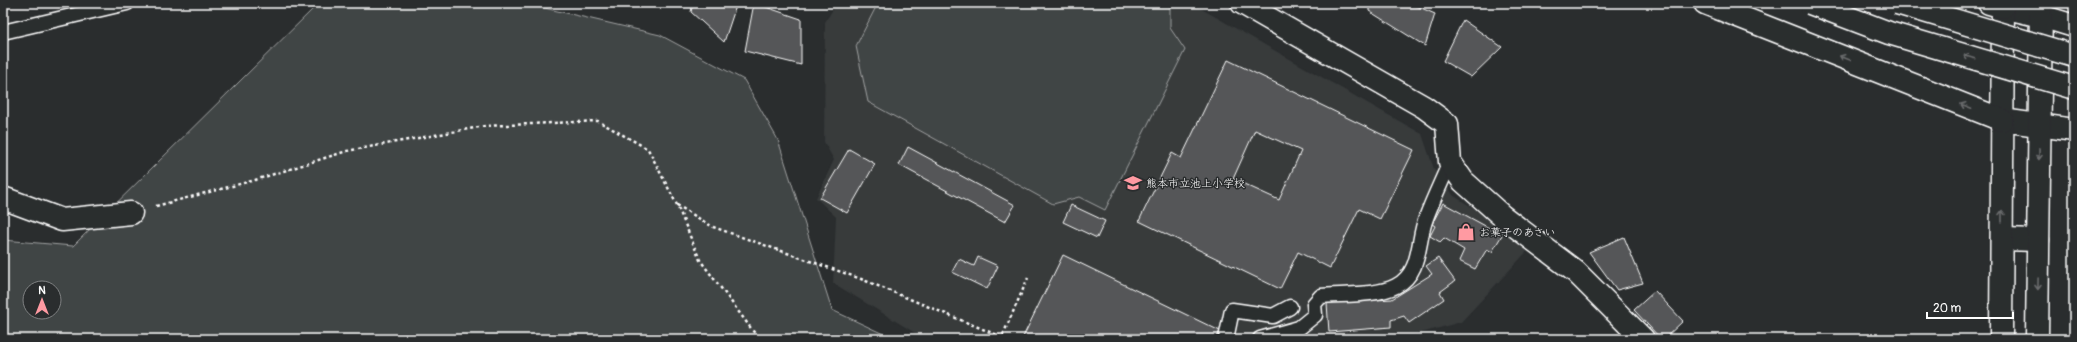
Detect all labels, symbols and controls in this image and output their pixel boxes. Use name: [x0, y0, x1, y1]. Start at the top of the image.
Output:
one-way arrow: [1963, 53, 1976, 60]
one-way arrow: [1839, 54, 1851, 62]
one-way arrow: [1960, 101, 1972, 109]
one-way arrow: [2035, 147, 2043, 160]
school or university icon: 熊本市立池上小学校: [1123, 173, 1143, 193]
place label: 熊本市立池上小学校: [1146, 177, 1245, 190]
one-way arrow: [1998, 210, 2006, 223]
shop icon: お菓子のあさい: [1456, 222, 1476, 242]
place label: お菓子のあさい: [1479, 226, 1555, 239]
one-way arrow: [2034, 277, 2041, 290]
north arrow: [22, 280, 62, 320]
text: N: [38, 284, 46, 297]
scale bar: [1927, 294, 2013, 320]
text: 20 m: [1933, 301, 1962, 316]

